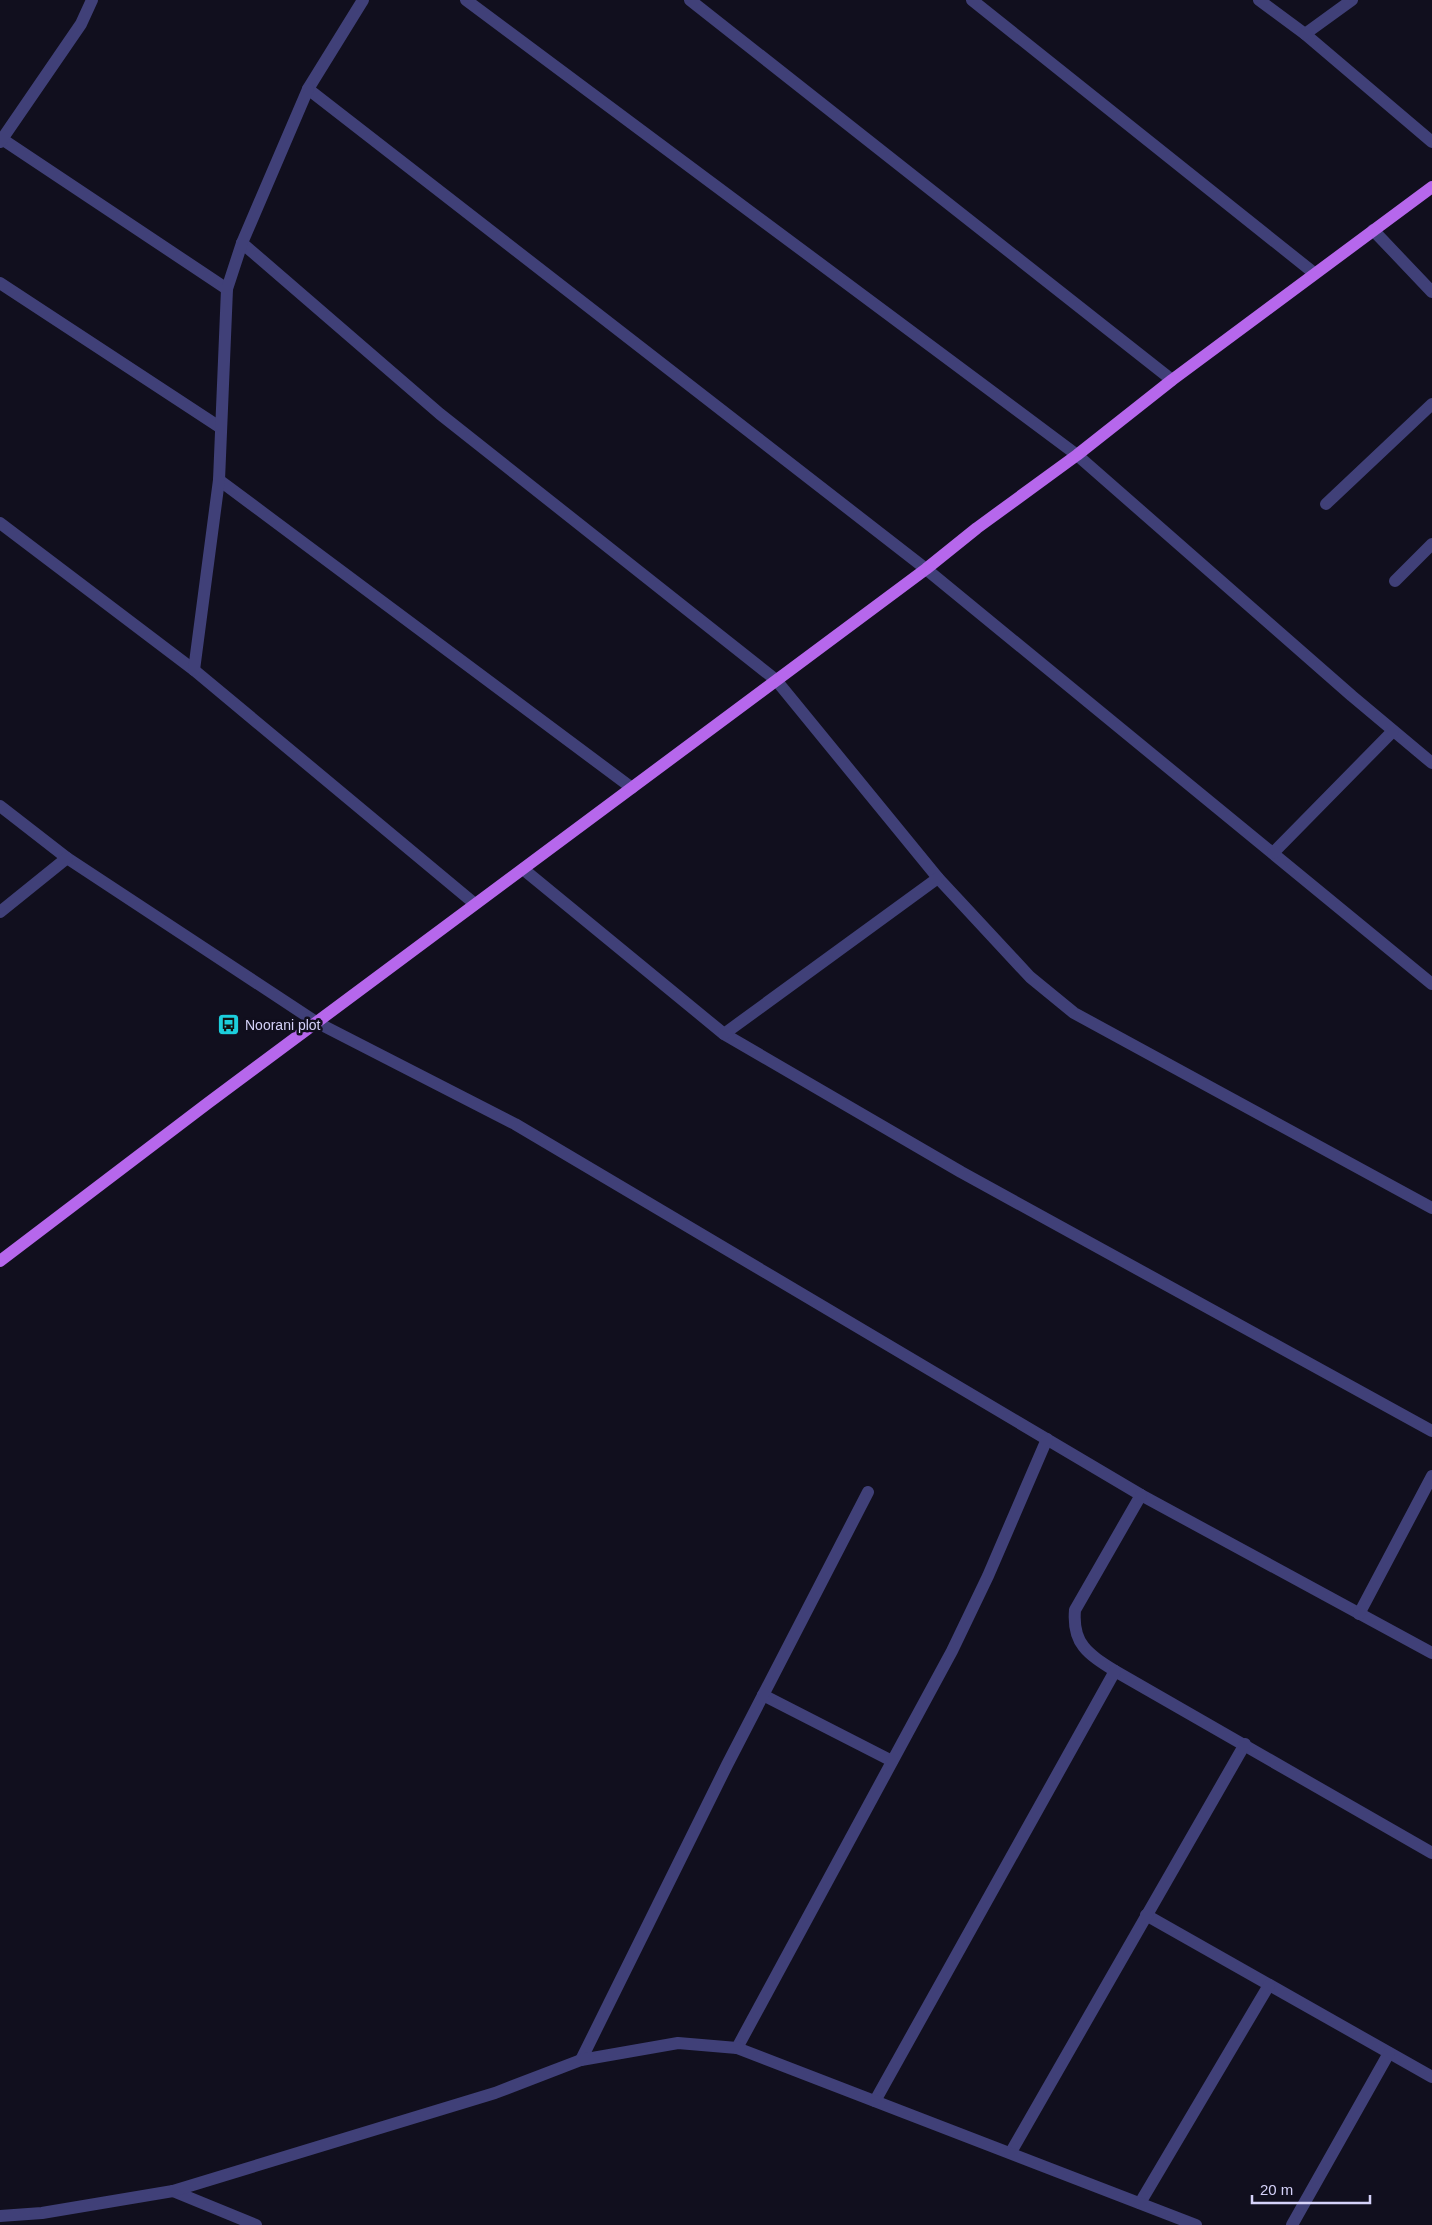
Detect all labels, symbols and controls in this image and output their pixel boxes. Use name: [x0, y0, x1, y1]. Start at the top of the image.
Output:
bus stop icon: Noorani plot: [217, 1013, 241, 1037]
place label: Noorani plot: [245, 1017, 321, 1033]
scale bar: [1252, 2172, 1370, 2204]
text: 20 m: [1260, 2181, 1293, 2198]

